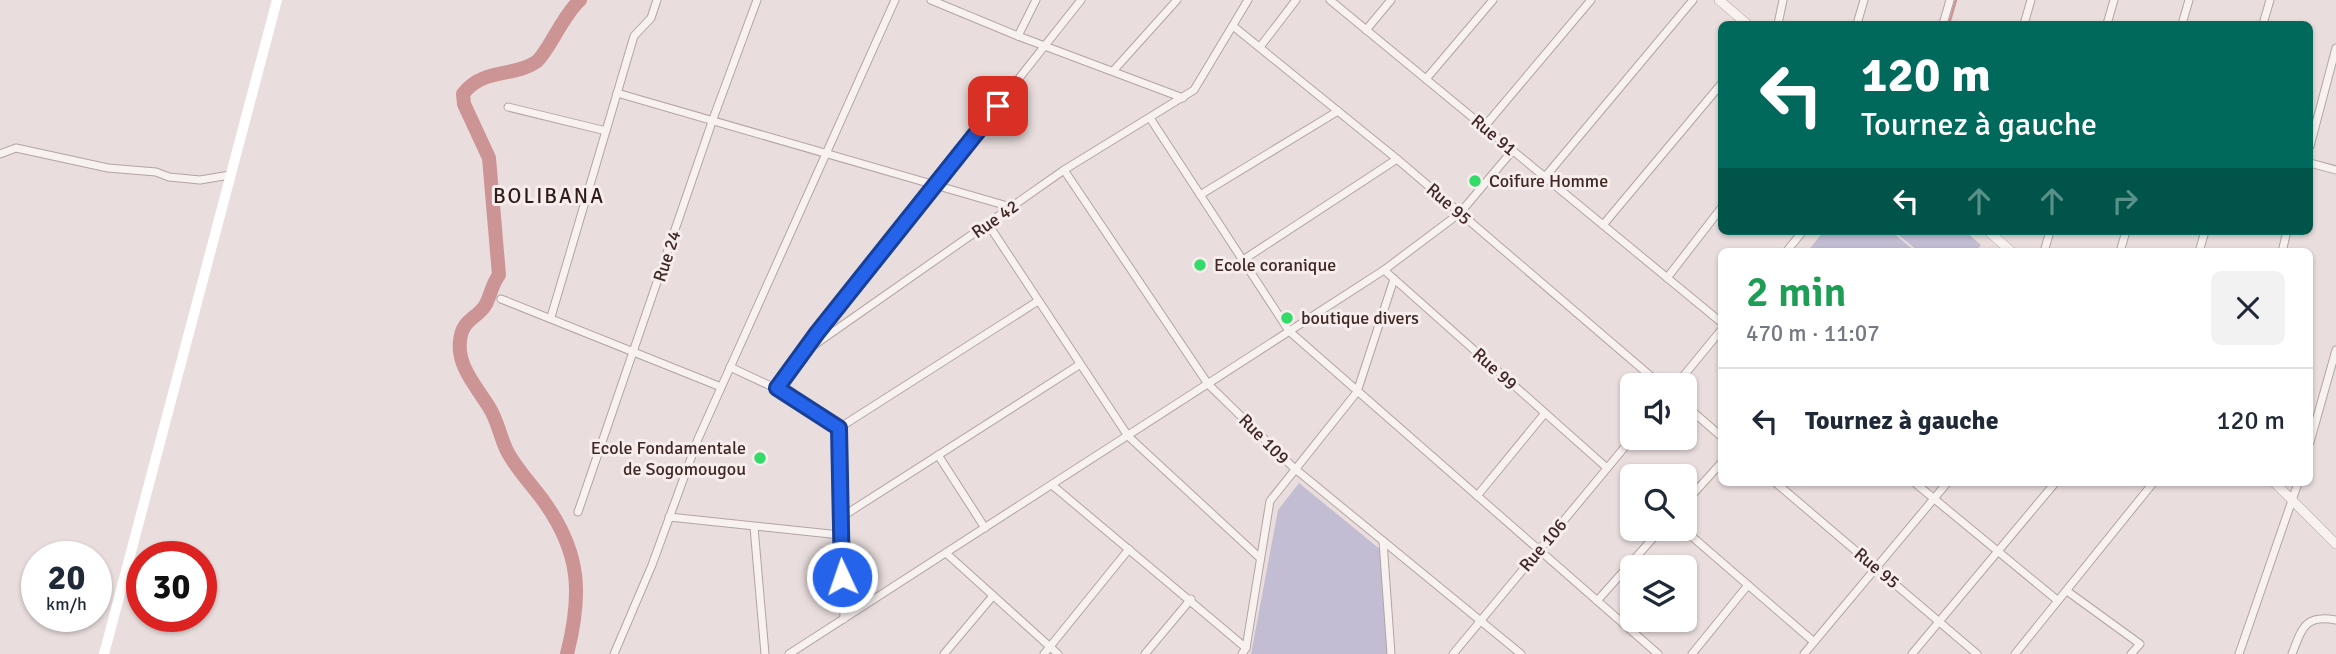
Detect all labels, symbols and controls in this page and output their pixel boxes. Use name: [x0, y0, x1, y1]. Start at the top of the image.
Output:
text: 120 m: [1861, 45, 1991, 105]
icon: left: [1746, 49, 1837, 140]
pin: [968, 76, 1028, 136]
icon: arrive: [979, 87, 1017, 125]
text: Tournez à gauche: [1861, 105, 2097, 144]
street label: Rue 91: [1467, 110, 1521, 160]
place label: Coifure Homme: [1489, 170, 1608, 192]
marker: Coifure Homme: [1467, 173, 1483, 189]
street label: Rue 95: [1422, 178, 1476, 230]
icon: left: [1887, 182, 1925, 220]
icon: ahead: [1960, 182, 1998, 220]
icon: ahead: [2033, 182, 2071, 220]
icon: right: [2106, 182, 2144, 220]
district label: BOLIBANA: [493, 183, 605, 209]
street label: Rue 42: [967, 195, 1023, 243]
street label: Rue 24: [648, 227, 686, 284]
place label: Ecole coranique: [1214, 254, 1336, 276]
marker: Ecole coranique: [1192, 257, 1208, 273]
text: 2 min: [1746, 267, 1847, 318]
button: close: [2211, 271, 2285, 345]
place label: boutique divers: [1301, 307, 1419, 329]
marker: boutique divers: [1279, 310, 1295, 326]
text: 470 m · 11:07: [1746, 319, 1880, 348]
street label: Rue 99: [1468, 343, 1522, 395]
map controls: [1620, 373, 1697, 632]
button: sound: [1620, 373, 1697, 450]
icon: left: [1746, 402, 1784, 440]
text: Tournez à gauche: [1805, 405, 1999, 437]
text: 120 m: [2216, 405, 2285, 437]
street label: Rue 109: [1234, 409, 1294, 469]
place label: Ecole Fondamentale de Sogomougou: [591, 437, 746, 480]
marker: Ecole Fondamentale de Sogomougou: [752, 450, 768, 466]
button: search: [1620, 464, 1697, 541]
street label: Rue 106: [1515, 514, 1571, 576]
position arrow: [805, 540, 879, 614]
speed limit sign: 30: [126, 541, 217, 632]
street label: Rue 95: [1850, 543, 1904, 593]
button: layers: [1620, 555, 1697, 632]
text: 20: [48, 556, 85, 599]
text: km/h: [46, 593, 87, 615]

